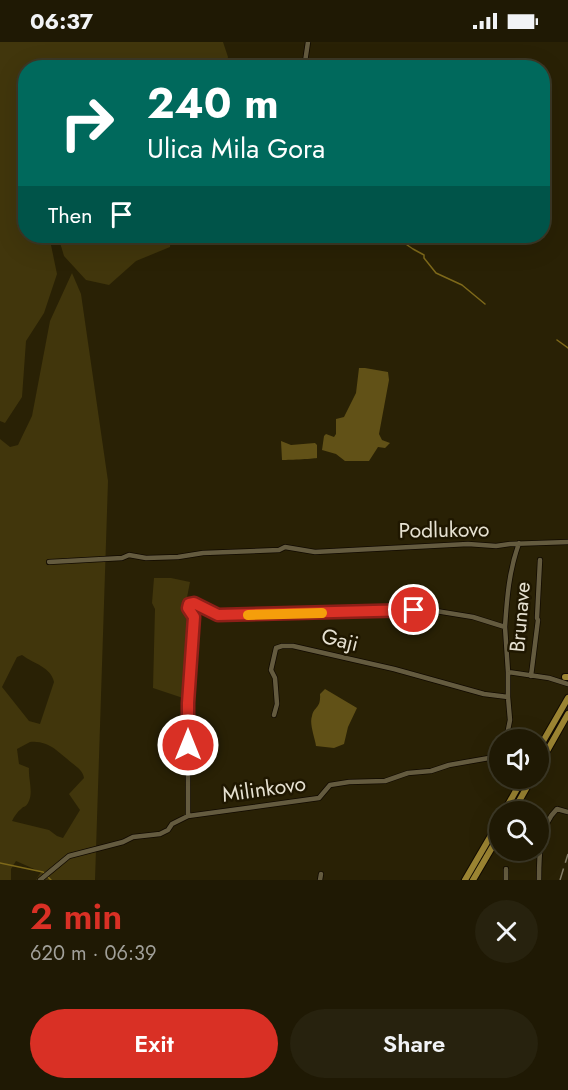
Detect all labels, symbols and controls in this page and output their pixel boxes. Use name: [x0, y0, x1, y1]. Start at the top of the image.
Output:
text: 06:37: [30, 5, 93, 37]
text: 240 m: [147, 73, 279, 134]
icon: right: [48, 84, 126, 162]
text: Ulica Mila Gora: [147, 129, 325, 168]
icon: arrive: [105, 198, 138, 231]
text: Then: [48, 199, 93, 231]
street label: Podlukovo: [398, 514, 490, 546]
street label: Brunave: [502, 580, 538, 654]
pin: [388, 584, 439, 635]
icon: arrive: [397, 593, 430, 626]
street label: Gaji: [318, 621, 362, 659]
position arrow: [156, 713, 220, 777]
map controls: [489, 729, 549, 861]
button: sound: [489, 729, 549, 789]
street label: Milinkovo: [220, 768, 308, 810]
button: search: [489, 801, 549, 861]
text: 2 min: [30, 890, 122, 942]
button: close: [475, 900, 538, 963]
text: 620 m · 06:39: [30, 939, 156, 968]
button: Exit: [30, 1009, 278, 1078]
button: Share: [290, 1009, 538, 1078]

